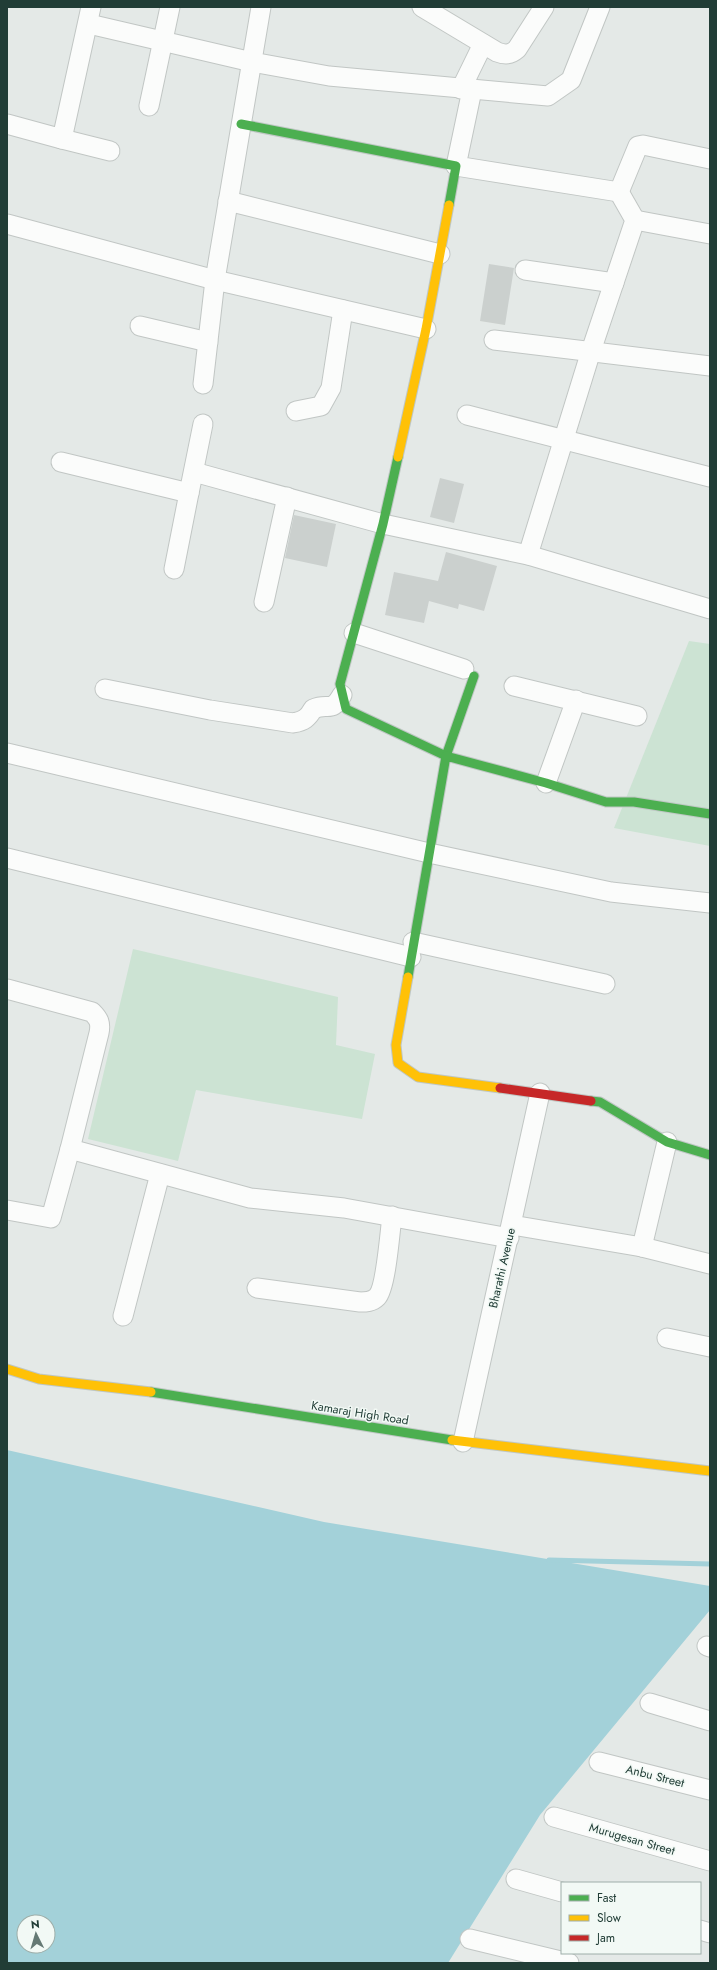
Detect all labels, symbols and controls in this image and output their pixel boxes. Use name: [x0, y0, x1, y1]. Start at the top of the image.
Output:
street label: Bharathi Avenue: [484, 1226, 520, 1310]
street label: Kamaraj High Road: [310, 1396, 410, 1430]
street label: Anbu Street: [624, 1760, 686, 1792]
street label: Murugesan Street: [587, 1818, 677, 1860]
legend: [561, 1882, 701, 1954]
text: Fast: [597, 1889, 616, 1907]
text: Slow: [597, 1909, 622, 1927]
north arrow: [16, 1914, 56, 1954]
text: N: [30, 1916, 40, 1932]
text: Jam: [595, 1929, 615, 1947]

